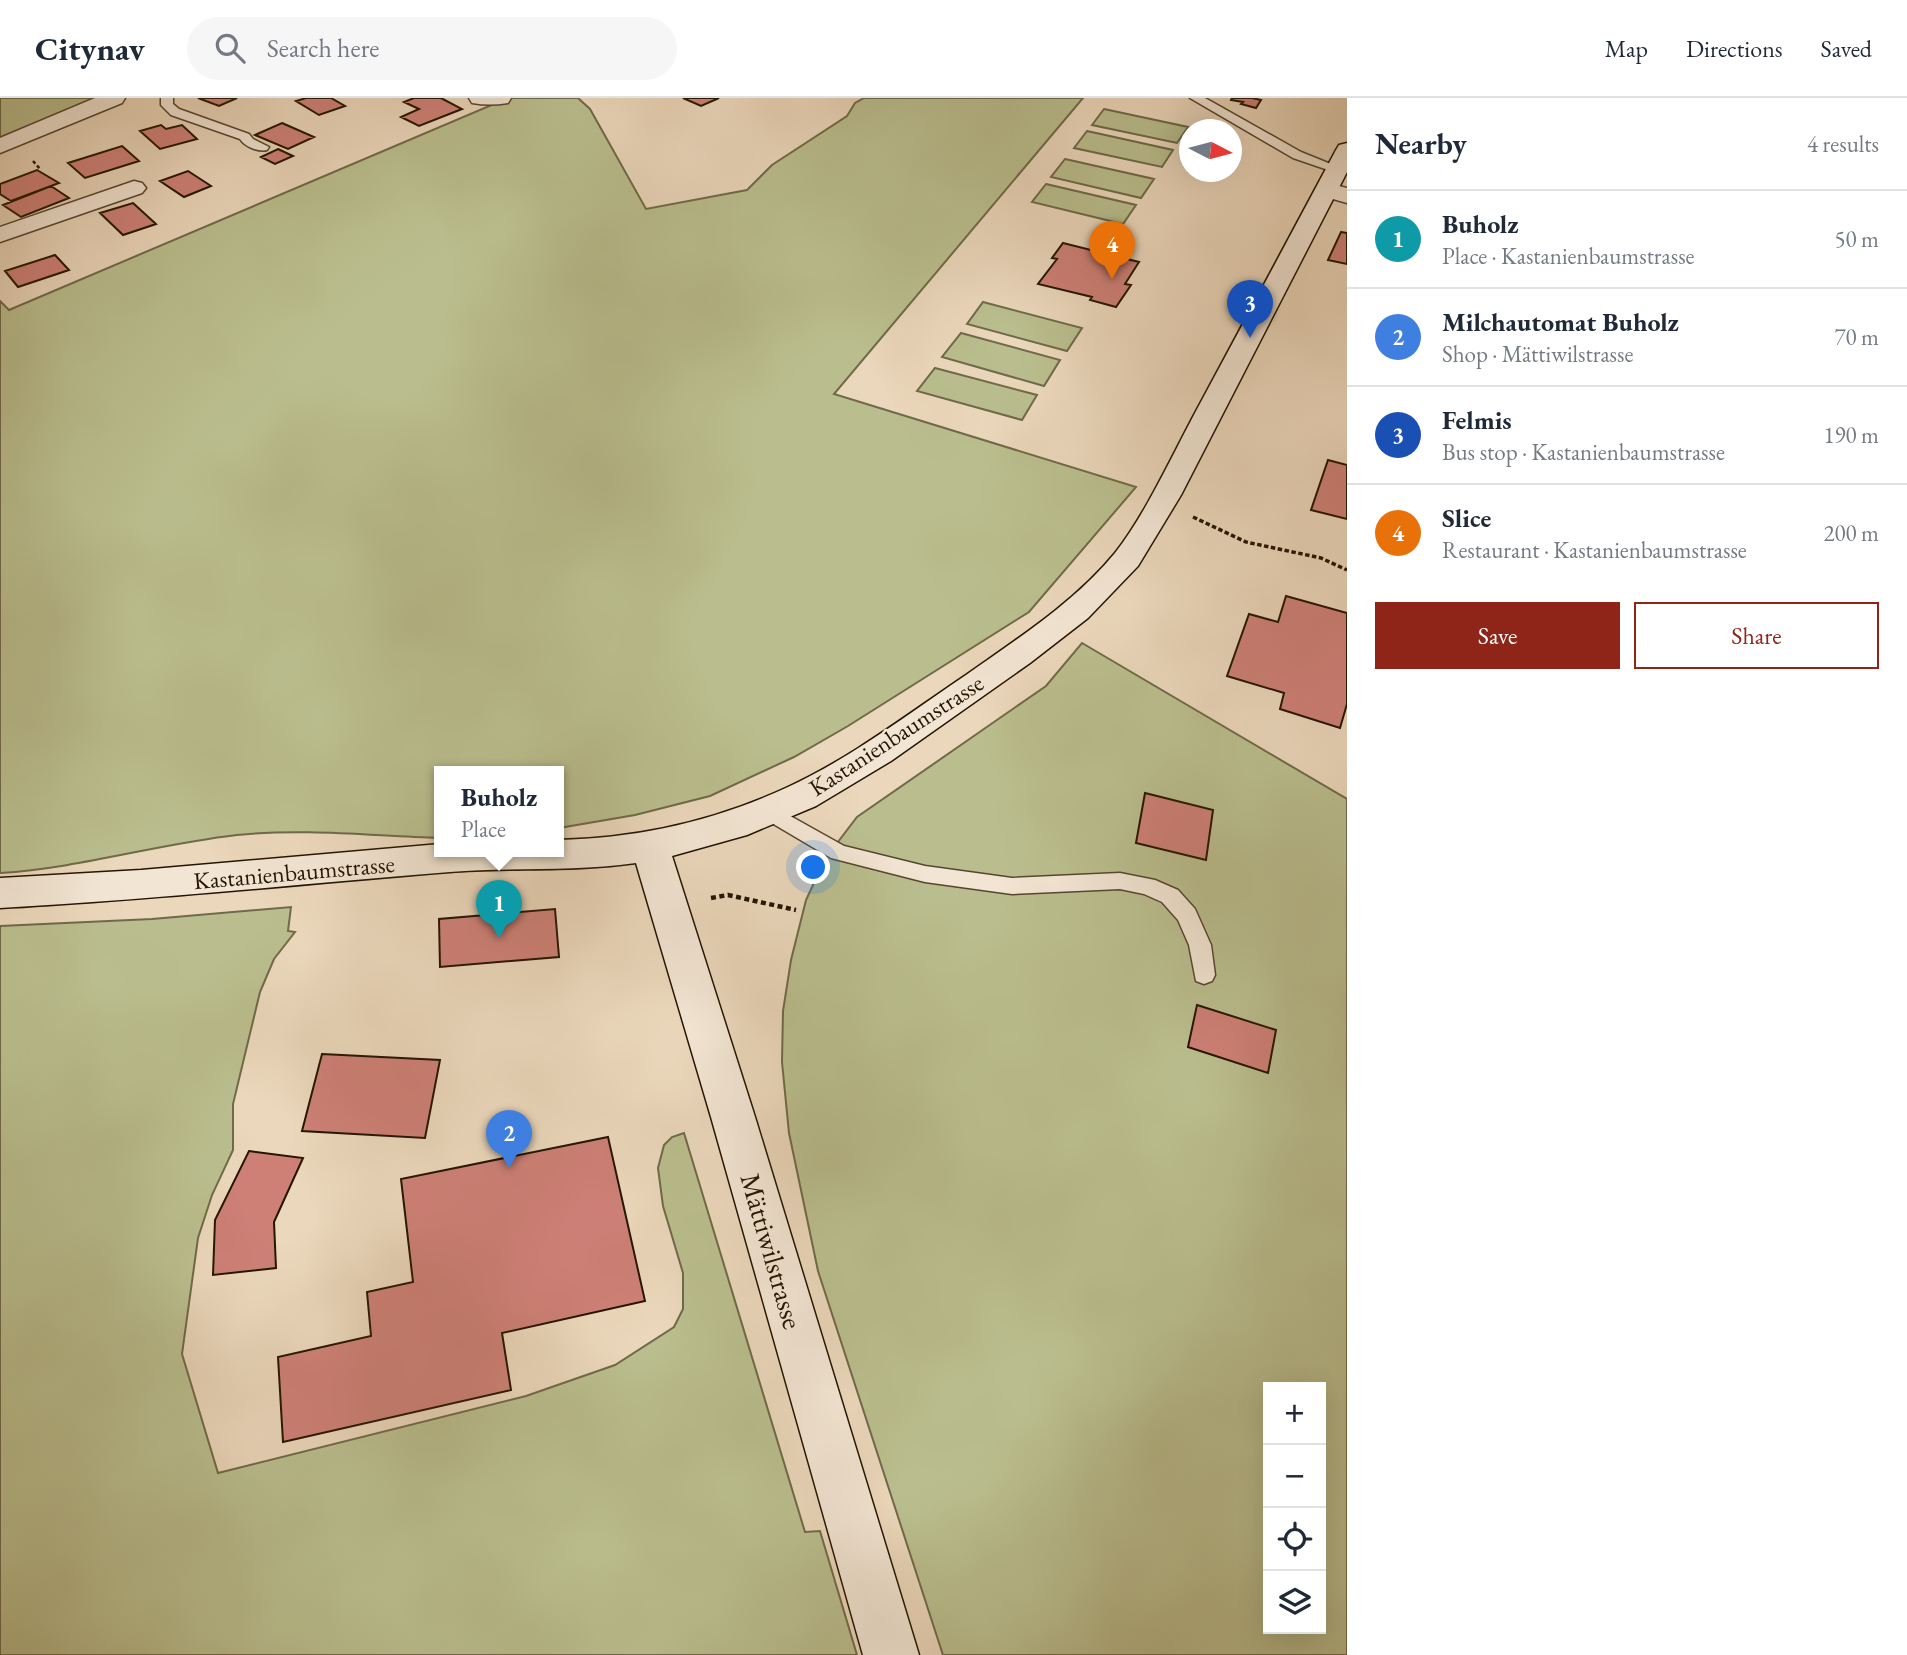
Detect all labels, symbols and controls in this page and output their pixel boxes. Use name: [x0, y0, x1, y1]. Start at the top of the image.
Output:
search box: [187, 17, 677, 80]
text: Citynav: [35, 27, 145, 70]
icon: search: [211, 29, 249, 67]
text: Search here: [267, 31, 379, 65]
text: Map: [1605, 33, 1648, 64]
text: Directions: [1686, 33, 1783, 64]
text: Saved: [1821, 33, 1872, 64]
north arrow: [1179, 119, 1242, 182]
text: Nearby: [1375, 124, 1467, 163]
text: 4 results: [1807, 129, 1879, 159]
text: Buholz: [1442, 207, 1519, 241]
pin: 4: [1089, 221, 1135, 279]
text: 1: [1392, 224, 1404, 254]
text: 50 m: [1834, 224, 1879, 254]
text: Place · Kastanienbaumstrasse: [1442, 241, 1695, 271]
pin: 3: [1227, 280, 1273, 338]
text: Milchautomat Buholz: [1442, 305, 1679, 339]
text: 2: [1392, 322, 1404, 352]
text: 70 m: [1834, 322, 1879, 352]
text: Shop · Mättiwilstrasse: [1442, 339, 1633, 369]
text: Felmis: [1442, 403, 1512, 437]
text: 3: [1392, 420, 1404, 450]
text: 190 m: [1823, 420, 1879, 450]
text: Bus stop · Kastanienbaumstrasse: [1442, 437, 1725, 467]
text: Slice: [1442, 501, 1491, 535]
text: 4: [1392, 518, 1404, 548]
text: 200 m: [1823, 518, 1879, 548]
text: Restaurant · Kastanienbaumstrasse: [1442, 535, 1747, 565]
button: Save: [1375, 602, 1620, 669]
button: Share: [1634, 602, 1879, 669]
street label: Kastanienbaumstrasse: [803, 667, 989, 803]
popup: [434, 766, 564, 857]
text: Buholz: [461, 780, 537, 814]
text: Place: [461, 814, 506, 844]
street label: Kastanienbaumstrasse: [192, 848, 396, 896]
your location: [796, 850, 830, 884]
pin: 1: [476, 880, 522, 938]
pin: 2: [486, 1110, 532, 1168]
street label: Mättiwilstrasse: [733, 1169, 811, 1333]
map controls: [1263, 1382, 1326, 1634]
button: +: [1263, 1382, 1326, 1445]
button: −: [1263, 1445, 1326, 1508]
button: locate: [1263, 1508, 1326, 1571]
button: layers: [1263, 1571, 1326, 1634]

